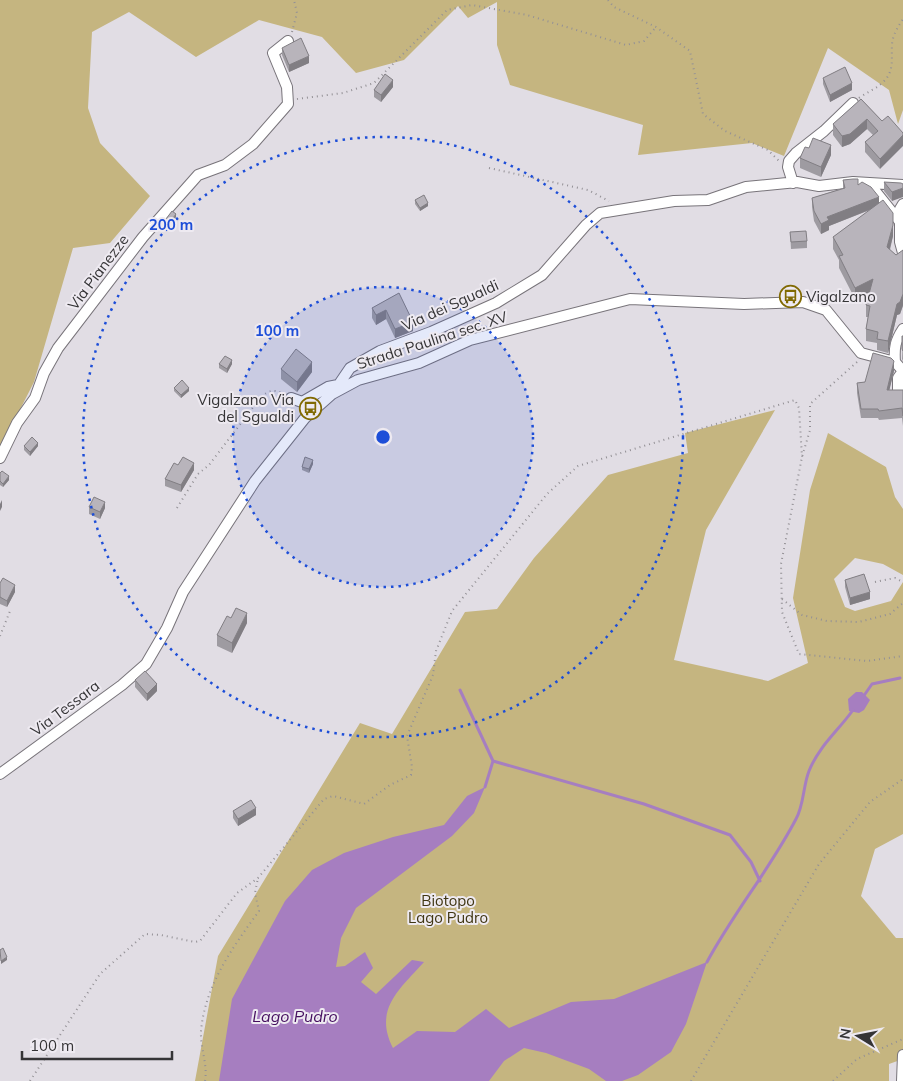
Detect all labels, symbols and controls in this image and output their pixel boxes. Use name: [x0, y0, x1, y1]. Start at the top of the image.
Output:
text: 200 m: [149, 215, 193, 234]
street label: Via Pianezze: [63, 230, 133, 314]
street label: Via dei Sgualdi: [399, 275, 501, 335]
bus stop icon: Vigalzano: [778, 284, 802, 308]
place label: Vigalzano: [806, 287, 876, 306]
street label: Strada Paulina sec. XV: [354, 306, 510, 373]
text: 100 m: [255, 321, 299, 340]
place label: Vigalzano Via del Sgualdi: [197, 390, 294, 426]
bus stop icon: Vigalzano Via del Sgualdi: [298, 396, 322, 420]
centre of rings: [374, 428, 392, 446]
street label: Via Tessara: [27, 676, 103, 740]
park label: Biotopo Lago Pudro: [408, 891, 488, 927]
water label: Lago Pudro: [252, 1006, 338, 1026]
north arrow: [833, 1011, 883, 1061]
text: N: [835, 1027, 855, 1041]
scale bar: [22, 1028, 172, 1060]
text: 100 m: [30, 1036, 74, 1055]

